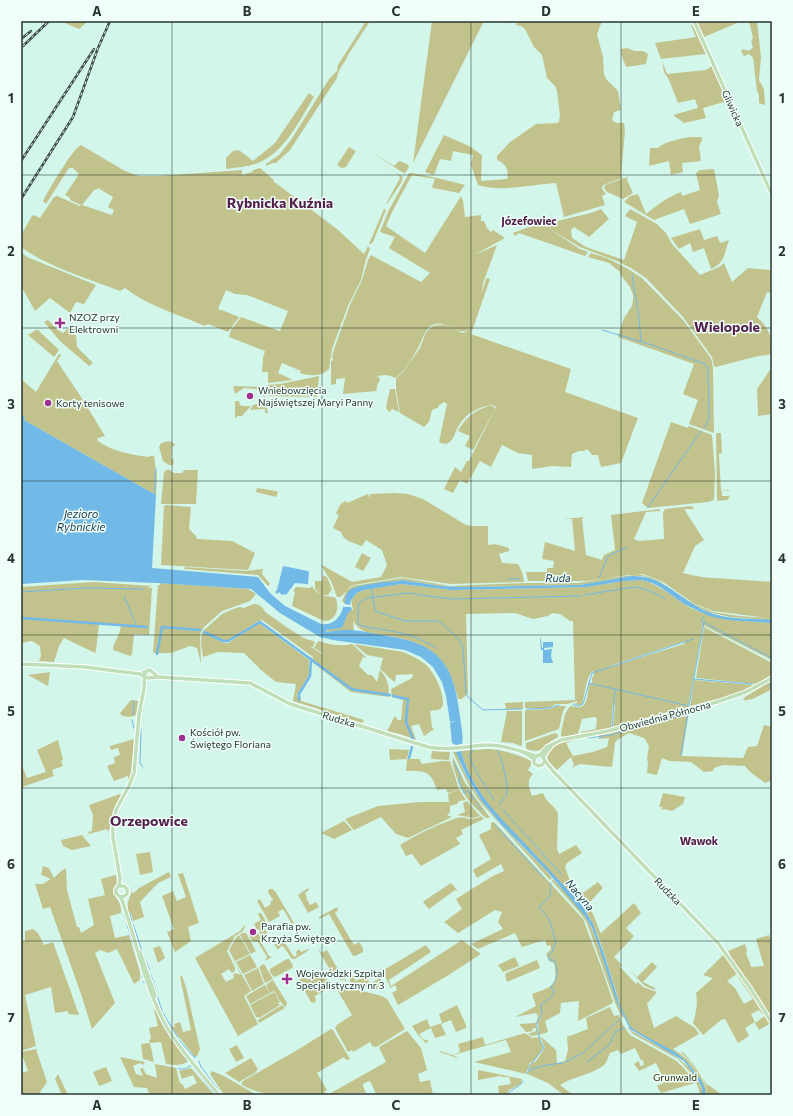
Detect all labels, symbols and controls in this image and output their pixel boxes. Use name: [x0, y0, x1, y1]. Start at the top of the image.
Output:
text: A: [92, 3, 102, 19]
text: B: [243, 3, 252, 19]
text: C: [392, 3, 401, 19]
text: D: [541, 3, 551, 19]
text: E: [692, 3, 700, 19]
street label: Gliwicka: [720, 88, 746, 128]
text: 1: [8, 90, 14, 106]
text: 1: [779, 90, 785, 106]
district label: Rybnicka Kuźnia: [227, 194, 333, 211]
district label: Józefowiec: [501, 214, 557, 228]
text: 2: [7, 243, 15, 259]
text: 2: [778, 243, 786, 259]
place label: NZOZ przy Elektrowni: [69, 311, 120, 335]
marker: NZOZ przy Elektrowni: [54, 317, 66, 329]
district label: Wielopole: [694, 318, 760, 335]
place label: Wniebowzięcia Najświętszej Maryi Panny: [258, 384, 373, 408]
marker: Wniebowzięcia Najświętszej Maryi Panny: [245, 391, 255, 401]
text: 3: [7, 396, 15, 412]
text: 3: [778, 396, 786, 412]
place label: Korty tenisowe: [56, 397, 125, 409]
marker: Korty tenisowe: [43, 398, 53, 408]
water label: Jezioro Rybnickie: [57, 507, 106, 533]
text: 4: [7, 550, 15, 566]
text: 4: [778, 550, 786, 566]
water label: Ruda: [545, 571, 571, 584]
street label: Obwiednia Północna: [618, 698, 712, 734]
text: 5: [7, 703, 15, 719]
text: 5: [778, 703, 786, 719]
street label: Rudzka: [321, 708, 357, 730]
place label: Kościół pw. Świętego Floriana: [190, 726, 271, 750]
marker: Kościół pw. Świętego Floriana: [177, 733, 187, 743]
district label: Orzepowice: [110, 812, 188, 829]
district label: Wawok: [680, 834, 719, 847]
text: 6: [7, 856, 15, 872]
text: 6: [778, 856, 786, 872]
street label: Rudzka: [652, 875, 684, 907]
water label: Nacyna: [563, 876, 597, 913]
place label: Parafia pw. Krzyża Świętego: [261, 920, 336, 944]
marker: Parafia pw. Krzyża Świętego: [248, 927, 258, 937]
place label: Wojewódzki Szpital Specjalistyczny nr 3: [296, 967, 385, 991]
marker: Wojewódzki Szpital Specjalistyczny nr 3: [281, 973, 293, 985]
text: 7: [7, 1009, 15, 1025]
text: 7: [778, 1009, 786, 1025]
park label: Grunwald: [653, 1071, 697, 1083]
text: A: [92, 1097, 102, 1113]
text: B: [243, 1097, 252, 1113]
text: C: [392, 1097, 401, 1113]
text: D: [541, 1097, 551, 1113]
text: E: [692, 1097, 700, 1113]

